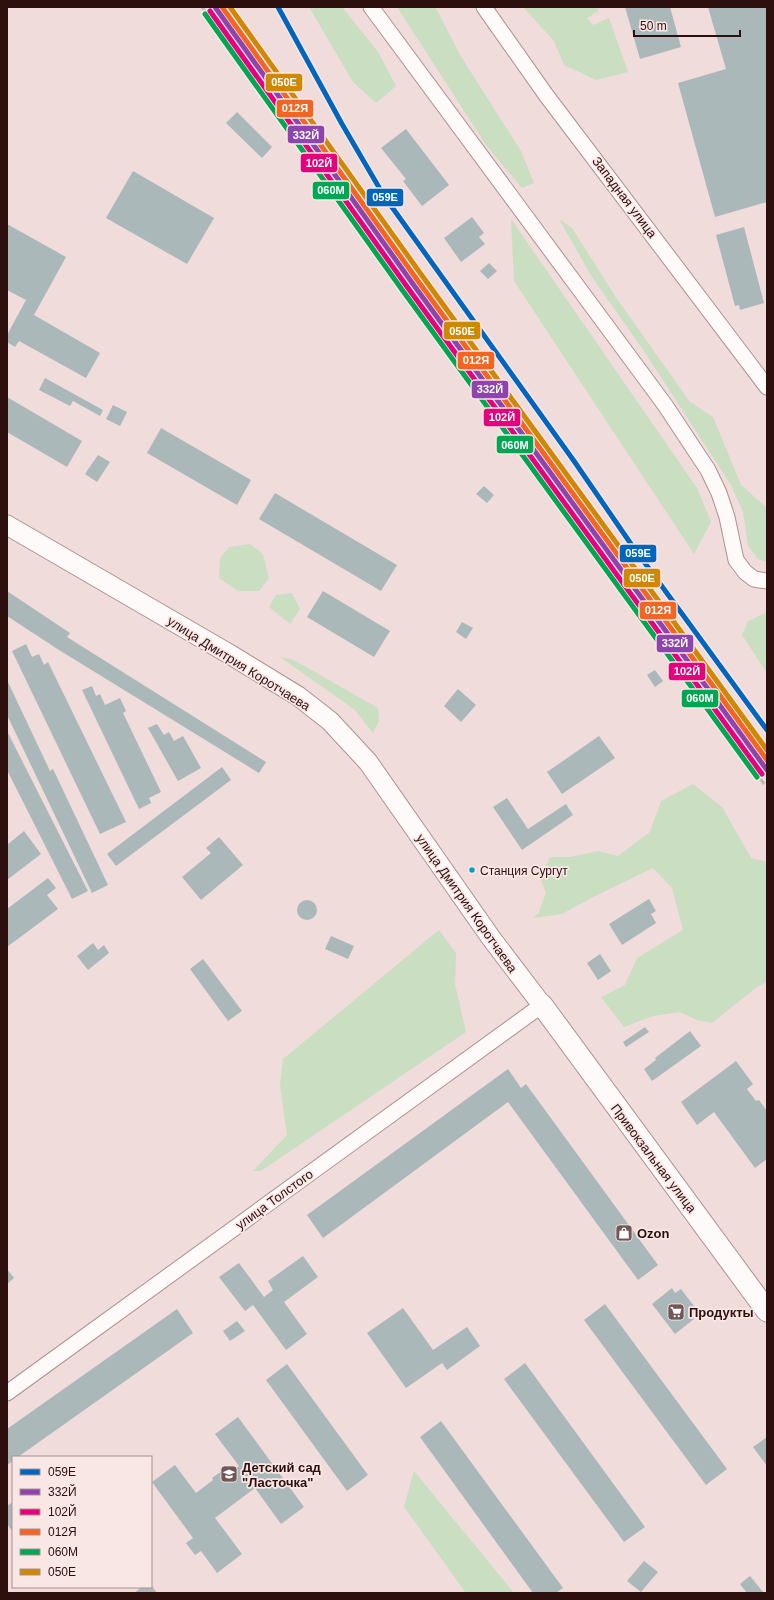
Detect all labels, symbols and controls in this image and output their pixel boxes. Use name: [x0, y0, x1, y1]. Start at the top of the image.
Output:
scale bar: [634, 12, 740, 38]
text: 50 m: [640, 19, 667, 33]
line badge: 050Е: [265, 73, 303, 92]
text: 050Е: [271, 76, 297, 88]
line badge: 012Я: [276, 99, 314, 118]
text: 012Я: [282, 102, 308, 114]
line badge: 332Й: [287, 125, 325, 144]
text: 332Й: [293, 129, 319, 141]
line badge: 102Й: [300, 153, 338, 173]
street label: Западная улица: [589, 154, 660, 241]
text: 102Й: [306, 157, 332, 169]
line badge: 060М: [312, 181, 350, 200]
text: 060М: [317, 184, 345, 196]
line badge: 059Е: [366, 188, 404, 207]
text: 059Е: [372, 191, 398, 203]
line badge: 050Е: [443, 321, 481, 340]
text: 050Е: [449, 325, 475, 337]
line badge: 012Я: [457, 351, 495, 370]
text: 012Я: [463, 354, 489, 366]
line badge: 332Й: [471, 380, 509, 399]
text: 332Й: [477, 383, 503, 395]
line badge: 102Й: [483, 408, 521, 427]
text: 102Й: [489, 411, 515, 423]
line badge: 060М: [496, 435, 534, 454]
text: 060М: [501, 439, 529, 451]
line badge: 059Е: [619, 544, 657, 563]
text: 059Е: [625, 547, 651, 559]
line badge: 050Е: [623, 568, 661, 588]
text: 050Е: [629, 572, 655, 584]
line badge: 012Я: [639, 601, 677, 620]
text: 012Я: [645, 604, 671, 616]
street label: улица Дмитрия Коротчаева: [165, 613, 314, 714]
line badge: 332Й: [656, 634, 694, 653]
text: 332Й: [662, 637, 688, 649]
line badge: 102Й: [668, 662, 706, 681]
text: 102Й: [674, 665, 700, 677]
line badge: 060М: [681, 689, 719, 708]
text: 060М: [686, 692, 714, 704]
street label: улица Дмитрия Коротчаева: [413, 831, 521, 976]
place label: Станция Сургут: [480, 864, 568, 878]
marker: Станция Сургут: [467, 865, 477, 875]
street label: Привокзальная улица: [608, 1101, 700, 1216]
street label: улица Толстого: [233, 1166, 316, 1233]
shop icon: Ozon: [614, 1223, 634, 1243]
place label: Ozon: [637, 1226, 670, 1241]
supermarket icon: Продукты: [666, 1302, 686, 1322]
place label: Продукты: [689, 1305, 754, 1320]
legend: [12, 1456, 152, 1588]
place label: Детский сад "Ласточка": [242, 1460, 322, 1490]
school or university icon: Детский сад "Ласточка": [219, 1464, 239, 1484]
text: 059Е: [48, 1465, 76, 1479]
text: 332Й: [48, 1484, 77, 1499]
text: 102Й: [48, 1504, 77, 1519]
text: 012Я: [48, 1525, 77, 1539]
text: 060М: [48, 1545, 78, 1559]
text: 050Е: [48, 1565, 76, 1579]

